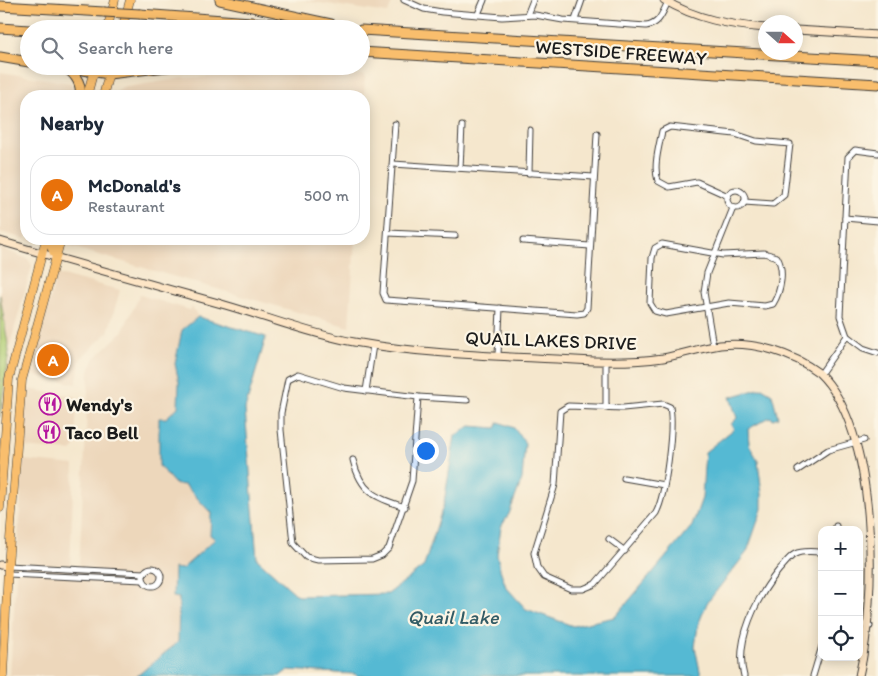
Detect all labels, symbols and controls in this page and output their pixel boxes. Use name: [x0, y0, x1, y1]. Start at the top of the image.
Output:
north arrow: [758, 15, 803, 60]
search box: [20, 20, 370, 75]
icon: search: [38, 34, 66, 62]
street label: WESTSIDE FREEWAY: [534, 35, 708, 70]
text: Search here: [78, 36, 173, 59]
text: Nearby: [40, 110, 104, 135]
text: McDonald's: [88, 174, 181, 197]
text: A: [52, 186, 62, 205]
text: 500 m: [304, 186, 349, 205]
text: Restaurant: [88, 197, 165, 216]
street label: QUAIL LAKES DRIVE: [465, 326, 637, 355]
pin: A: [37, 341, 69, 379]
restaurant icon: Wendy's: [38, 392, 62, 416]
place label: Wendy's: [66, 393, 133, 416]
restaurant icon: Taco Bell: [37, 420, 61, 444]
place label: Taco Bell: [64, 421, 139, 444]
your location: [413, 438, 439, 464]
map controls: [818, 526, 863, 661]
button: +: [818, 526, 863, 571]
button: −: [818, 571, 863, 616]
water label: Quail Lake: [408, 605, 500, 629]
button: locate: [818, 616, 863, 661]

